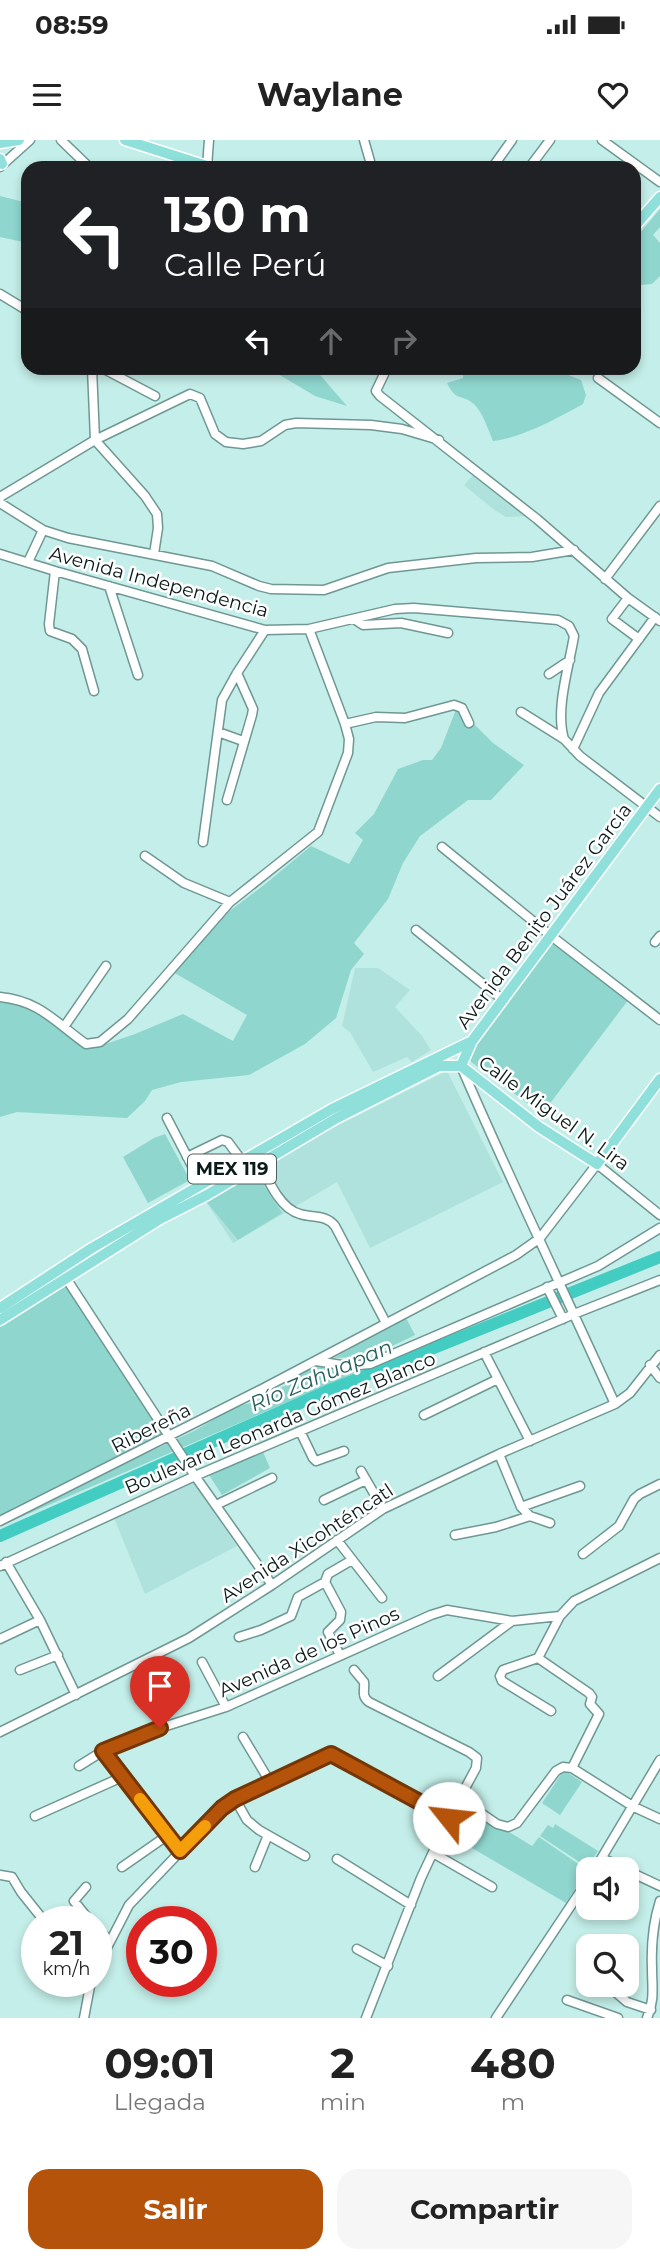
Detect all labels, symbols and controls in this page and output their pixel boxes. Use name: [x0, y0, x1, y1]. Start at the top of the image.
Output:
text: 08:59: [35, 9, 109, 41]
text: Waylane: [257, 75, 403, 114]
icon: menu: [28, 76, 66, 114]
icon: heart: [594, 76, 632, 114]
text: 130 m: [164, 185, 311, 244]
icon: left: [49, 189, 140, 280]
text: Calle Perú: [164, 245, 326, 284]
icon: left: [239, 322, 277, 360]
icon: ahead: [312, 322, 350, 360]
icon: right: [385, 322, 423, 360]
street label: Avenida Independencia: [47, 542, 271, 622]
street label: Avenida Benito Juárez García: [452, 799, 636, 1033]
street label: Calle Miguel N. Lira: [474, 1051, 634, 1175]
road number: MEX 119: [188, 1154, 276, 1184]
water label: Río Zahuapan: [246, 1334, 396, 1416]
street label: Boulevard Leonarda Gómez Blanco: [121, 1347, 439, 1499]
street label: Ribereña: [107, 1398, 195, 1458]
street label: Avenida Xicohténcatl: [216, 1479, 398, 1607]
street label: Avenida de los Pinos: [215, 1602, 403, 1702]
pin: [130, 1656, 190, 1728]
icon: arrive: [141, 1667, 179, 1705]
position arrow: [412, 1781, 486, 1855]
map controls: [576, 1857, 639, 1997]
button: sound: [576, 1857, 639, 1920]
speed limit sign: 30: [126, 1906, 217, 1997]
text: 21: [49, 1921, 84, 1964]
button: search: [576, 1934, 639, 1997]
text: km/h: [42, 1958, 91, 1980]
text: 09:01: [104, 2037, 215, 2089]
text: 2: [330, 2037, 355, 2089]
text: 480: [470, 2037, 556, 2089]
text: Llegada: [114, 2088, 206, 2116]
text: min: [320, 2088, 366, 2116]
text: m: [501, 2088, 525, 2116]
button: Salir: [28, 2169, 323, 2249]
button: Compartir: [337, 2169, 632, 2249]

